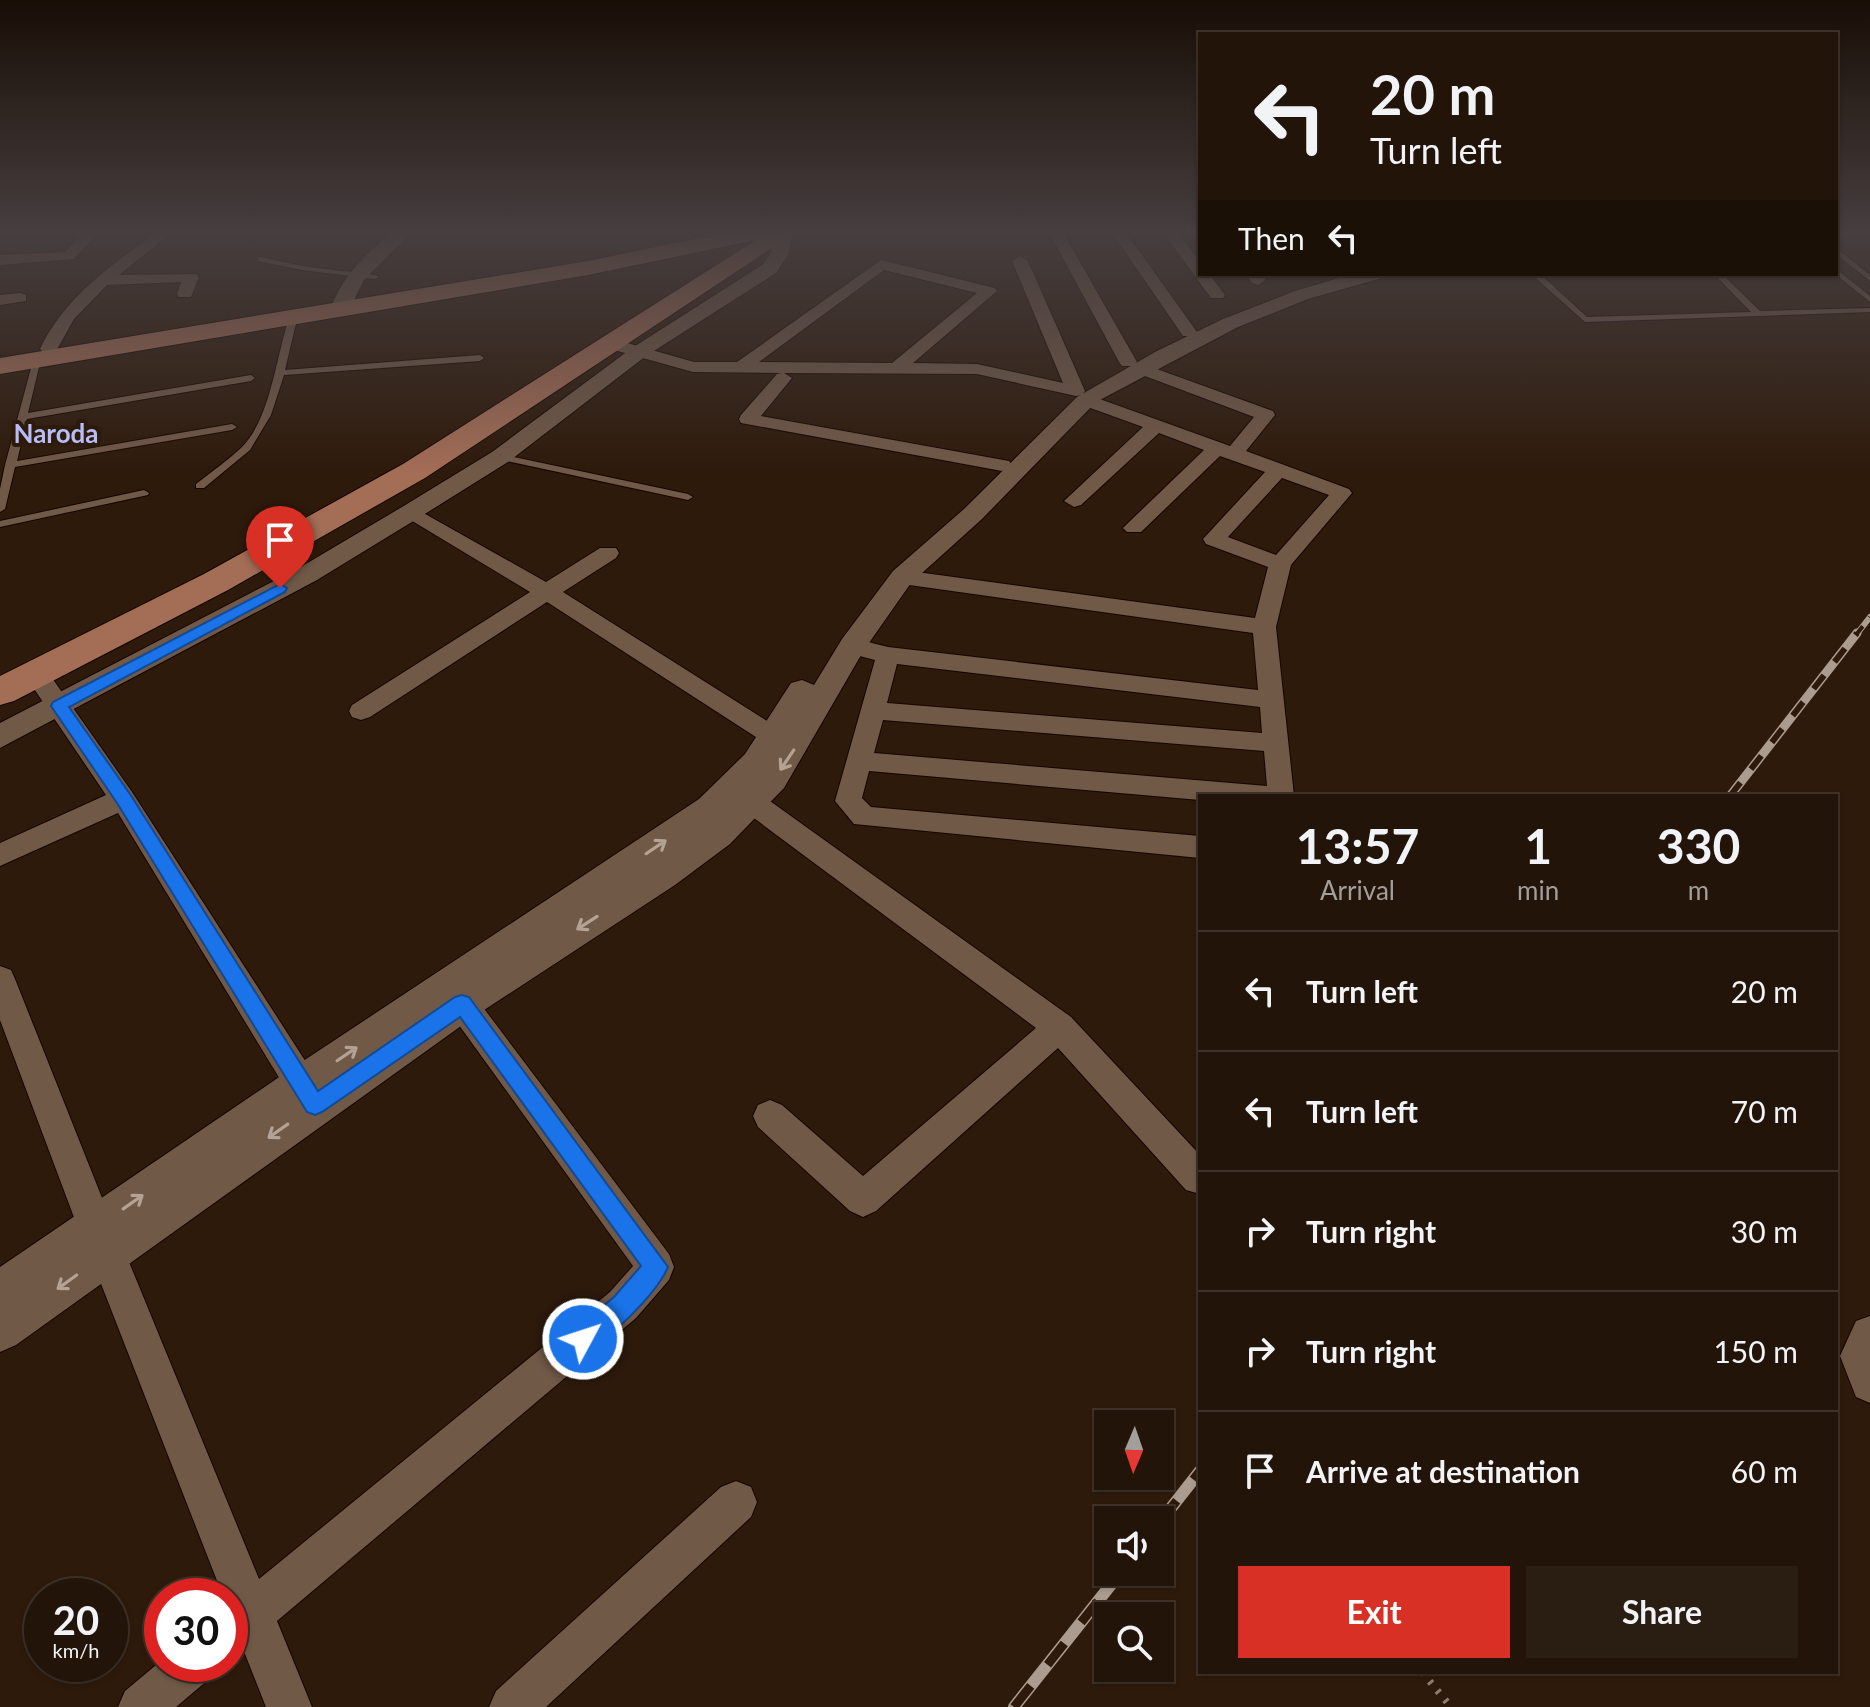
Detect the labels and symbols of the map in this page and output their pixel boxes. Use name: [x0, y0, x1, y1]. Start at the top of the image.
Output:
district label: Naroda: [13, 417, 99, 449]
pin: [246, 506, 314, 588]
one-way arrow: [779, 749, 795, 771]
one-way arrow: [644, 839, 667, 855]
one-way arrow: [576, 916, 599, 932]
one-way arrow: [335, 1045, 357, 1062]
one-way arrow: [268, 1123, 290, 1139]
one-way arrow: [122, 1194, 144, 1210]
one-way arrow: [56, 1273, 78, 1290]
position arrow: [541, 1297, 625, 1381]
north arrow: [1094, 1410, 1174, 1490]
speed limit sign: 30: [144, 1578, 248, 1682]

